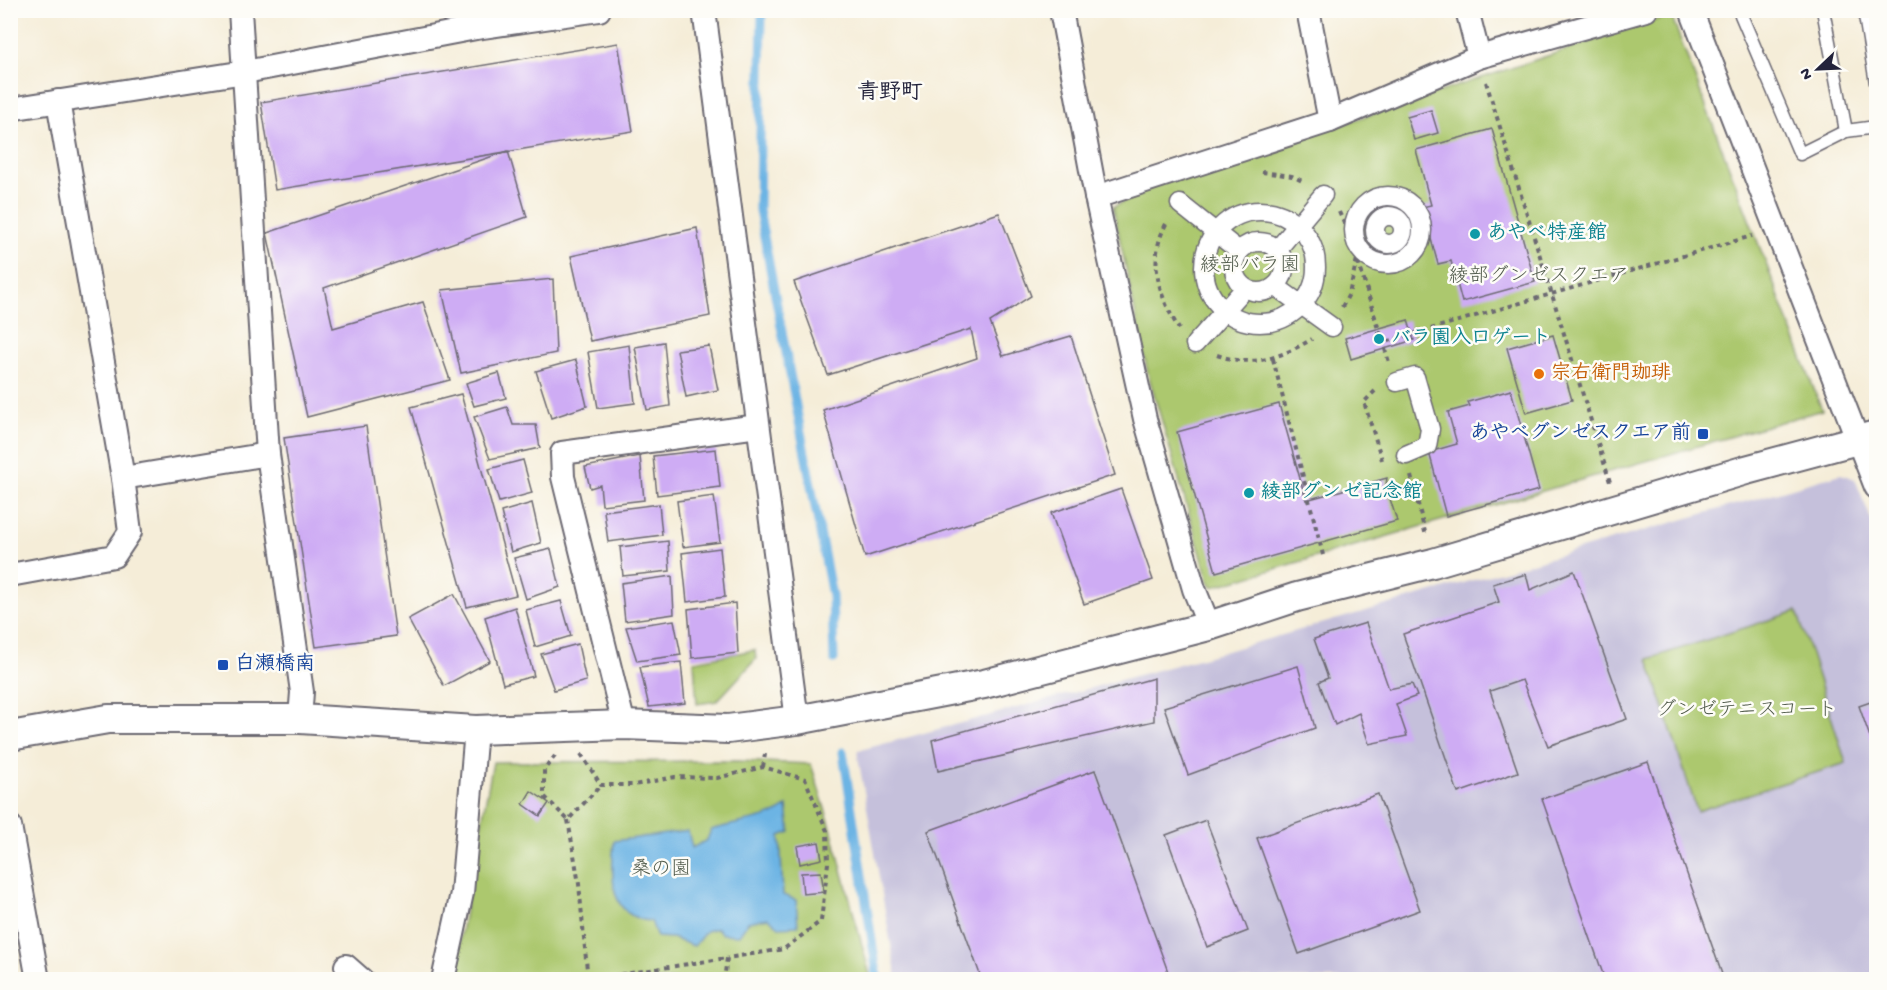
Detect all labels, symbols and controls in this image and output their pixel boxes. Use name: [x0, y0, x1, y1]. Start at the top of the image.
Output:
north arrow: [1788, 39, 1848, 99]
text: N: [1796, 64, 1818, 82]
district label: 青野町: [857, 80, 923, 107]
place label: あやべ特産館: [1487, 221, 1607, 246]
marker: あやべ特産館: [1468, 227, 1482, 241]
park label: 綾部バラ園: [1200, 254, 1300, 278]
park label: 綾部グンゼスクエア: [1449, 264, 1629, 289]
place label: バラ園入口ゲート: [1391, 327, 1551, 351]
marker: バラ園入口ゲート: [1372, 332, 1386, 346]
place label: 宗右衛門珈琲: [1551, 361, 1671, 386]
marker: 宗右衛門珈琲: [1532, 367, 1546, 381]
place label: あやべグンゼスクエア前: [1470, 421, 1691, 446]
marker: あやべグンゼスクエア前: [1696, 427, 1710, 441]
place label: 綾部グンゼ記念館: [1261, 480, 1422, 505]
marker: 綾部グンゼ記念館: [1242, 486, 1256, 500]
place label: 白瀬橋南: [235, 652, 315, 677]
marker: 白瀬橋南: [216, 658, 230, 672]
park label: グンゼテニスコート: [1657, 698, 1837, 723]
park label: 桑の園: [631, 858, 691, 882]

